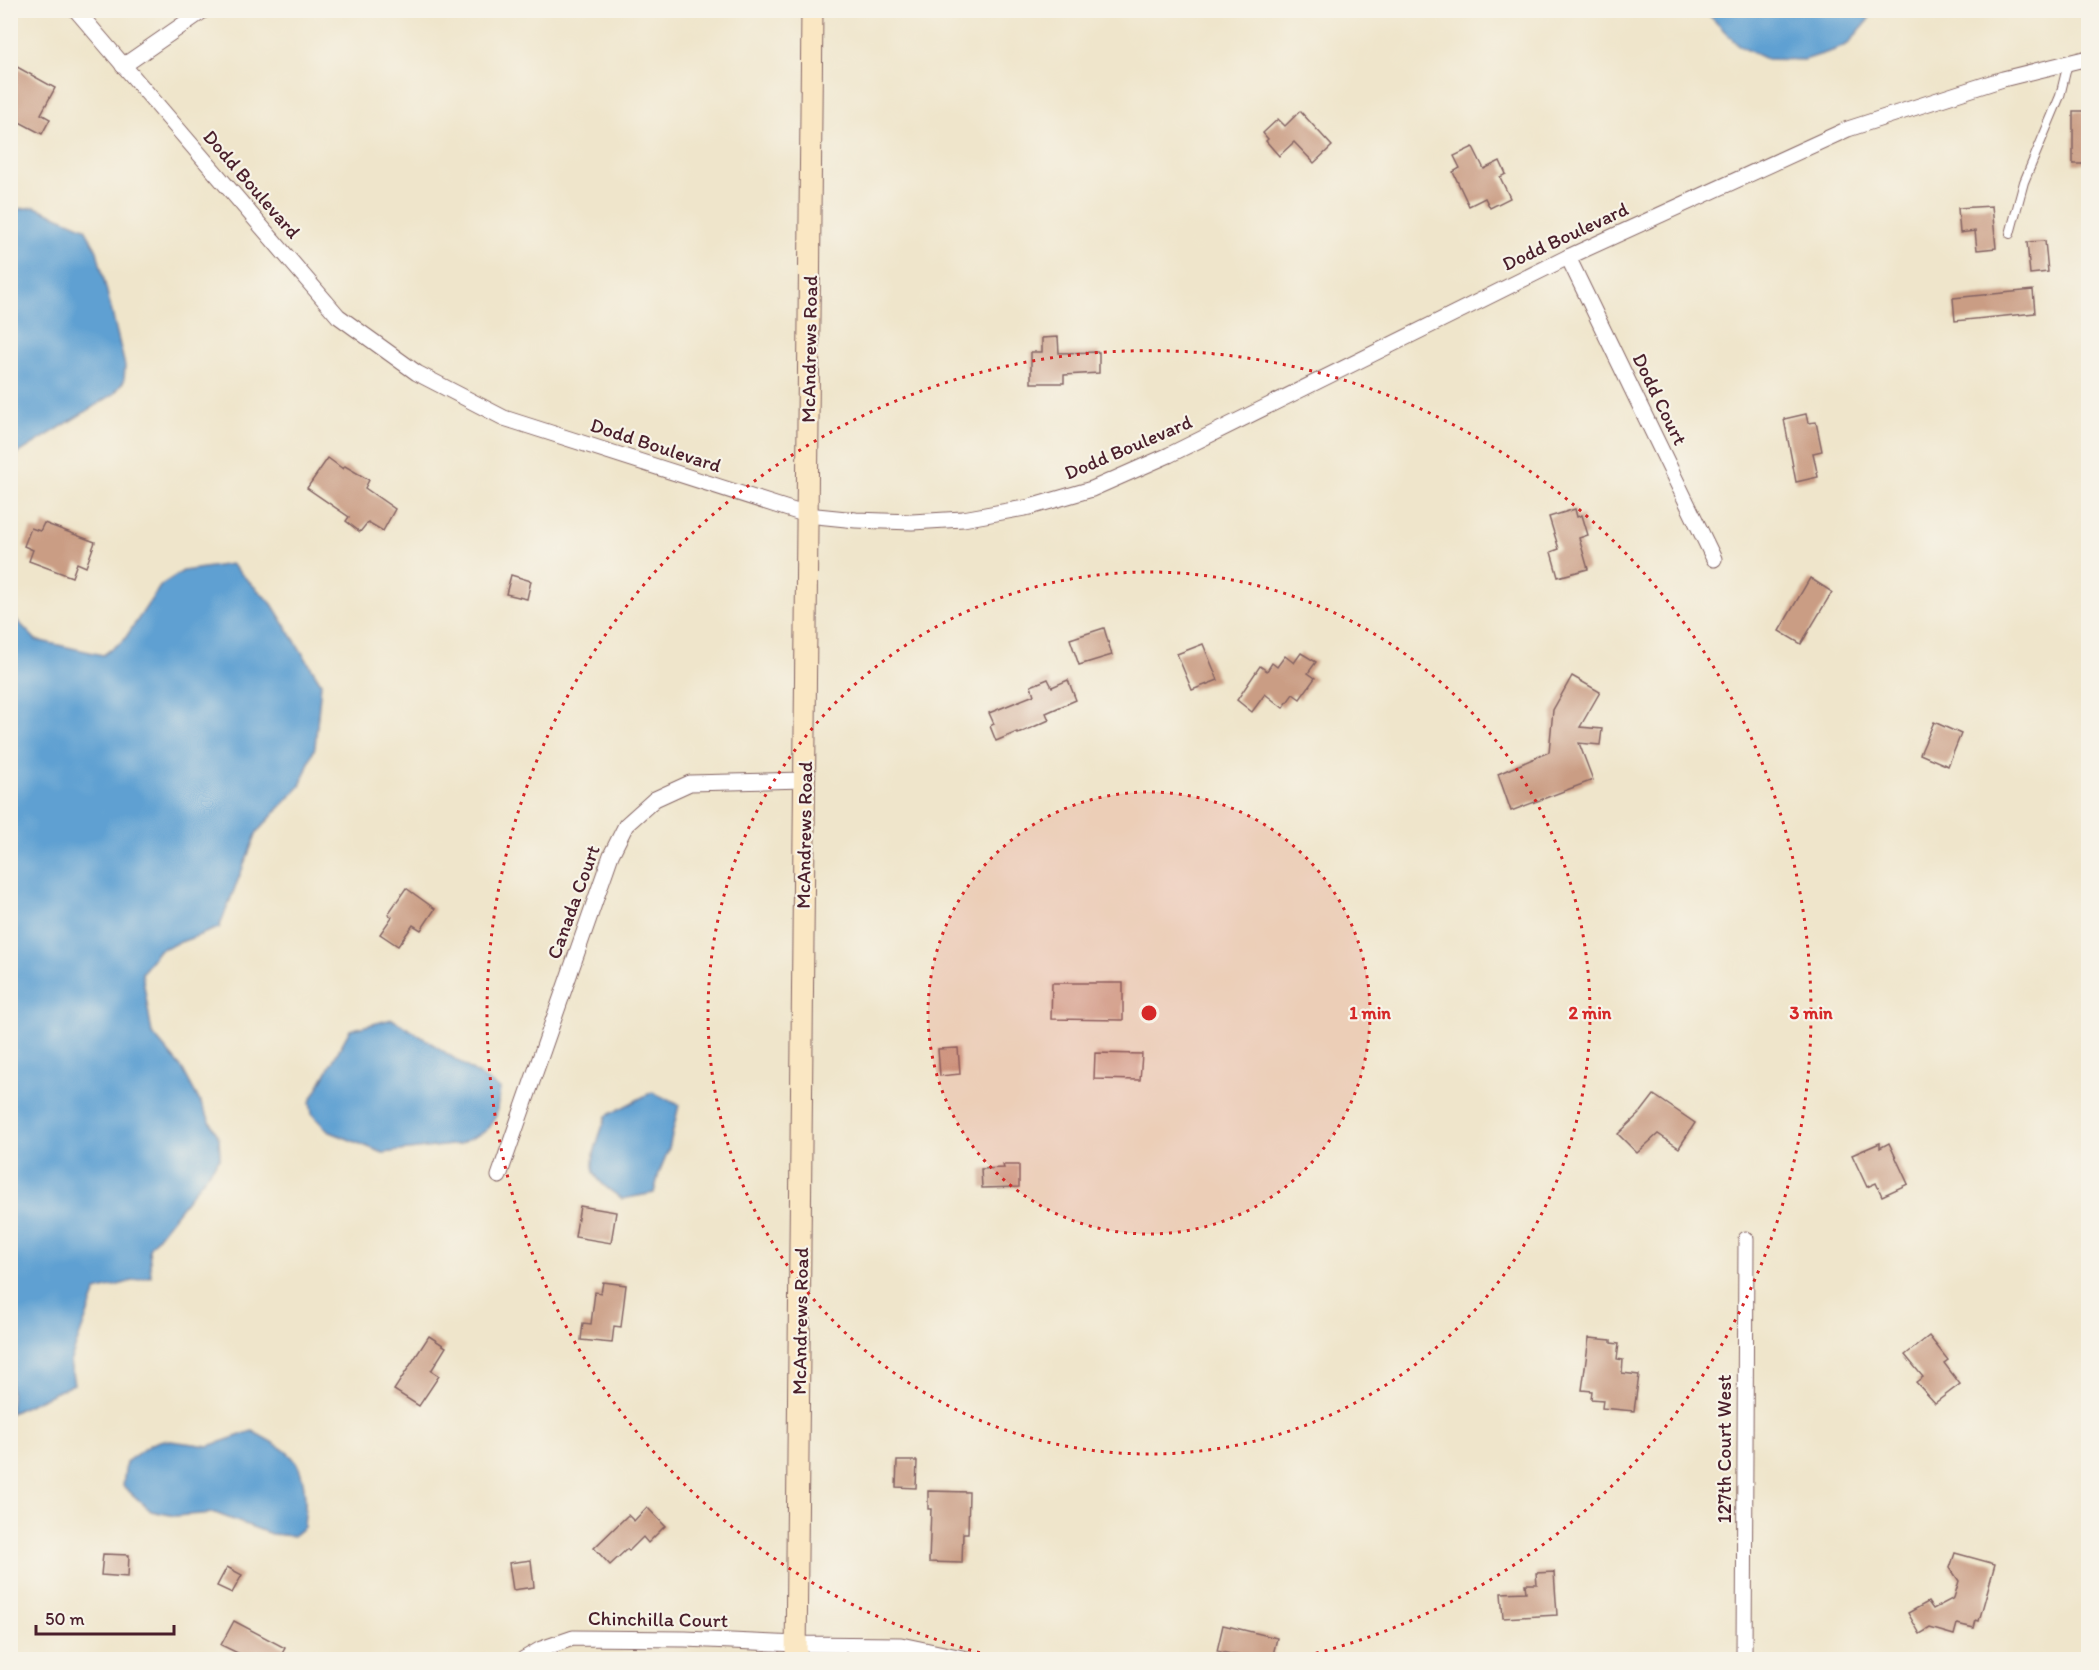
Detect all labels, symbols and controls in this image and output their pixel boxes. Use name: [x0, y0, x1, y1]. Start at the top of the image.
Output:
street label: Dodd Boulevard: [198, 125, 306, 243]
street label: Dodd Boulevard: [1498, 196, 1632, 276]
street label: McAndrews Road: [796, 275, 822, 423]
street label: Dodd Court: [1627, 349, 1693, 449]
street label: Dodd Boulevard: [1061, 409, 1196, 485]
street label: Dodd Boulevard: [587, 413, 725, 478]
street label: McAndrews Road: [791, 761, 817, 909]
street label: Canada Court: [541, 842, 605, 962]
text: 1 min: [1349, 1002, 1391, 1024]
text: 2 min: [1569, 1002, 1612, 1024]
text: 3 min: [1789, 1002, 1833, 1024]
centre of rings: [1139, 1003, 1159, 1023]
street label: McAndrews Road: [787, 1247, 813, 1395]
street label: 127th Court West: [1712, 1374, 1736, 1524]
scale bar: [36, 1598, 174, 1636]
street label: Chinchilla Court: [588, 1606, 729, 1632]
text: 50 m: [45, 1608, 85, 1630]

